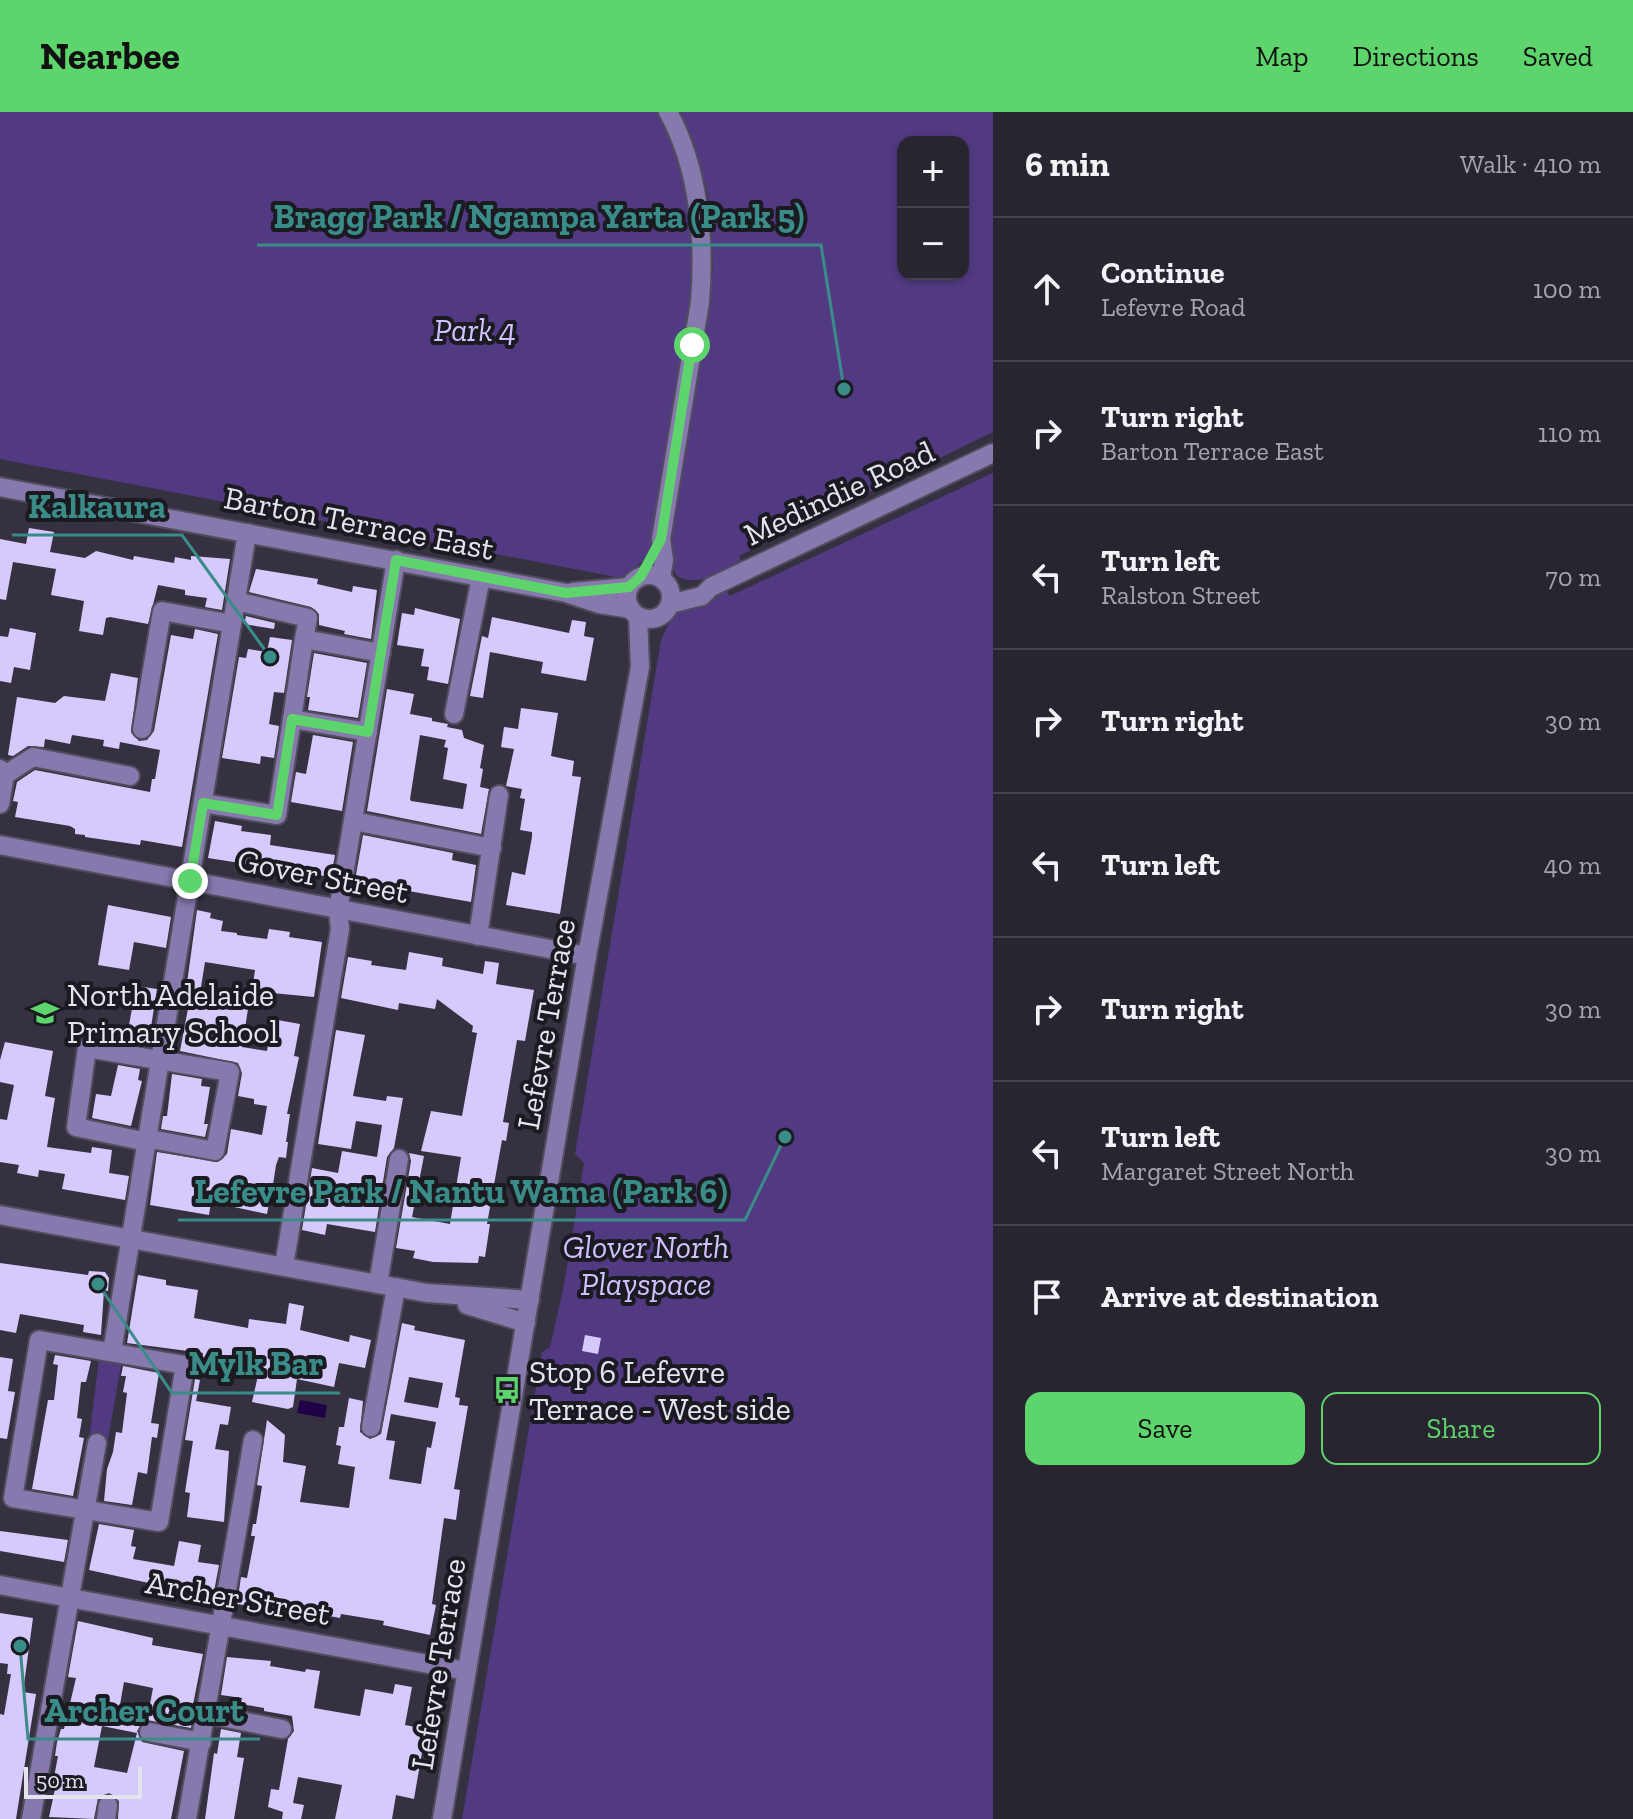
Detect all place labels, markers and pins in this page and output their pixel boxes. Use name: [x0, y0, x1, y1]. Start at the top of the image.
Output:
callout: Bragg Park / Ngampa Yarta (Park 5): [257, 187, 821, 245]
callout: Kalkaura: [12, 477, 182, 535]
place label: North Adelaide Primary School: [67, 976, 278, 1051]
school or university icon: North Adelaide Primary School: [30, 998, 60, 1028]
callout: Lefevre Park / Nantu Wama (Park 6): [178, 1162, 745, 1220]
callout: Mylk Bar: [172, 1335, 340, 1393]
place label: Stop 6 Lefevre Terrace - West side: [529, 1353, 791, 1428]
bus stop icon: Stop 6 Lefevre Terrace - West side: [492, 1375, 522, 1405]
callout: Archer Court: [28, 1681, 260, 1739]

